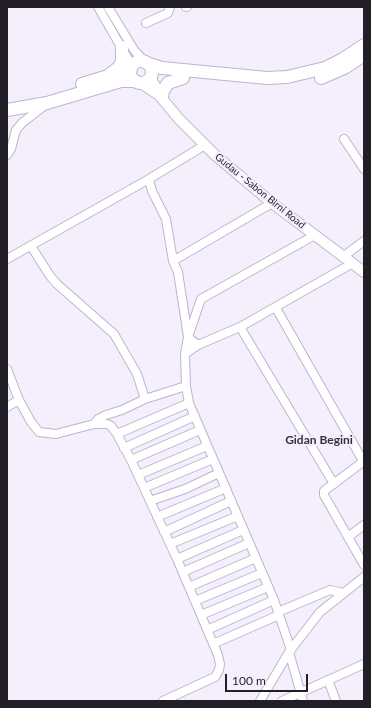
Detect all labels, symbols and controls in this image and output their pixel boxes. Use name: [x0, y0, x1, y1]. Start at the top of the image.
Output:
street label: Gudau - Sabon Birni Road: [212, 151, 308, 231]
district label: Gidan Begini: [285, 433, 353, 447]
scale bar: [227, 666, 310, 692]
text: 100 m: [232, 673, 266, 688]

